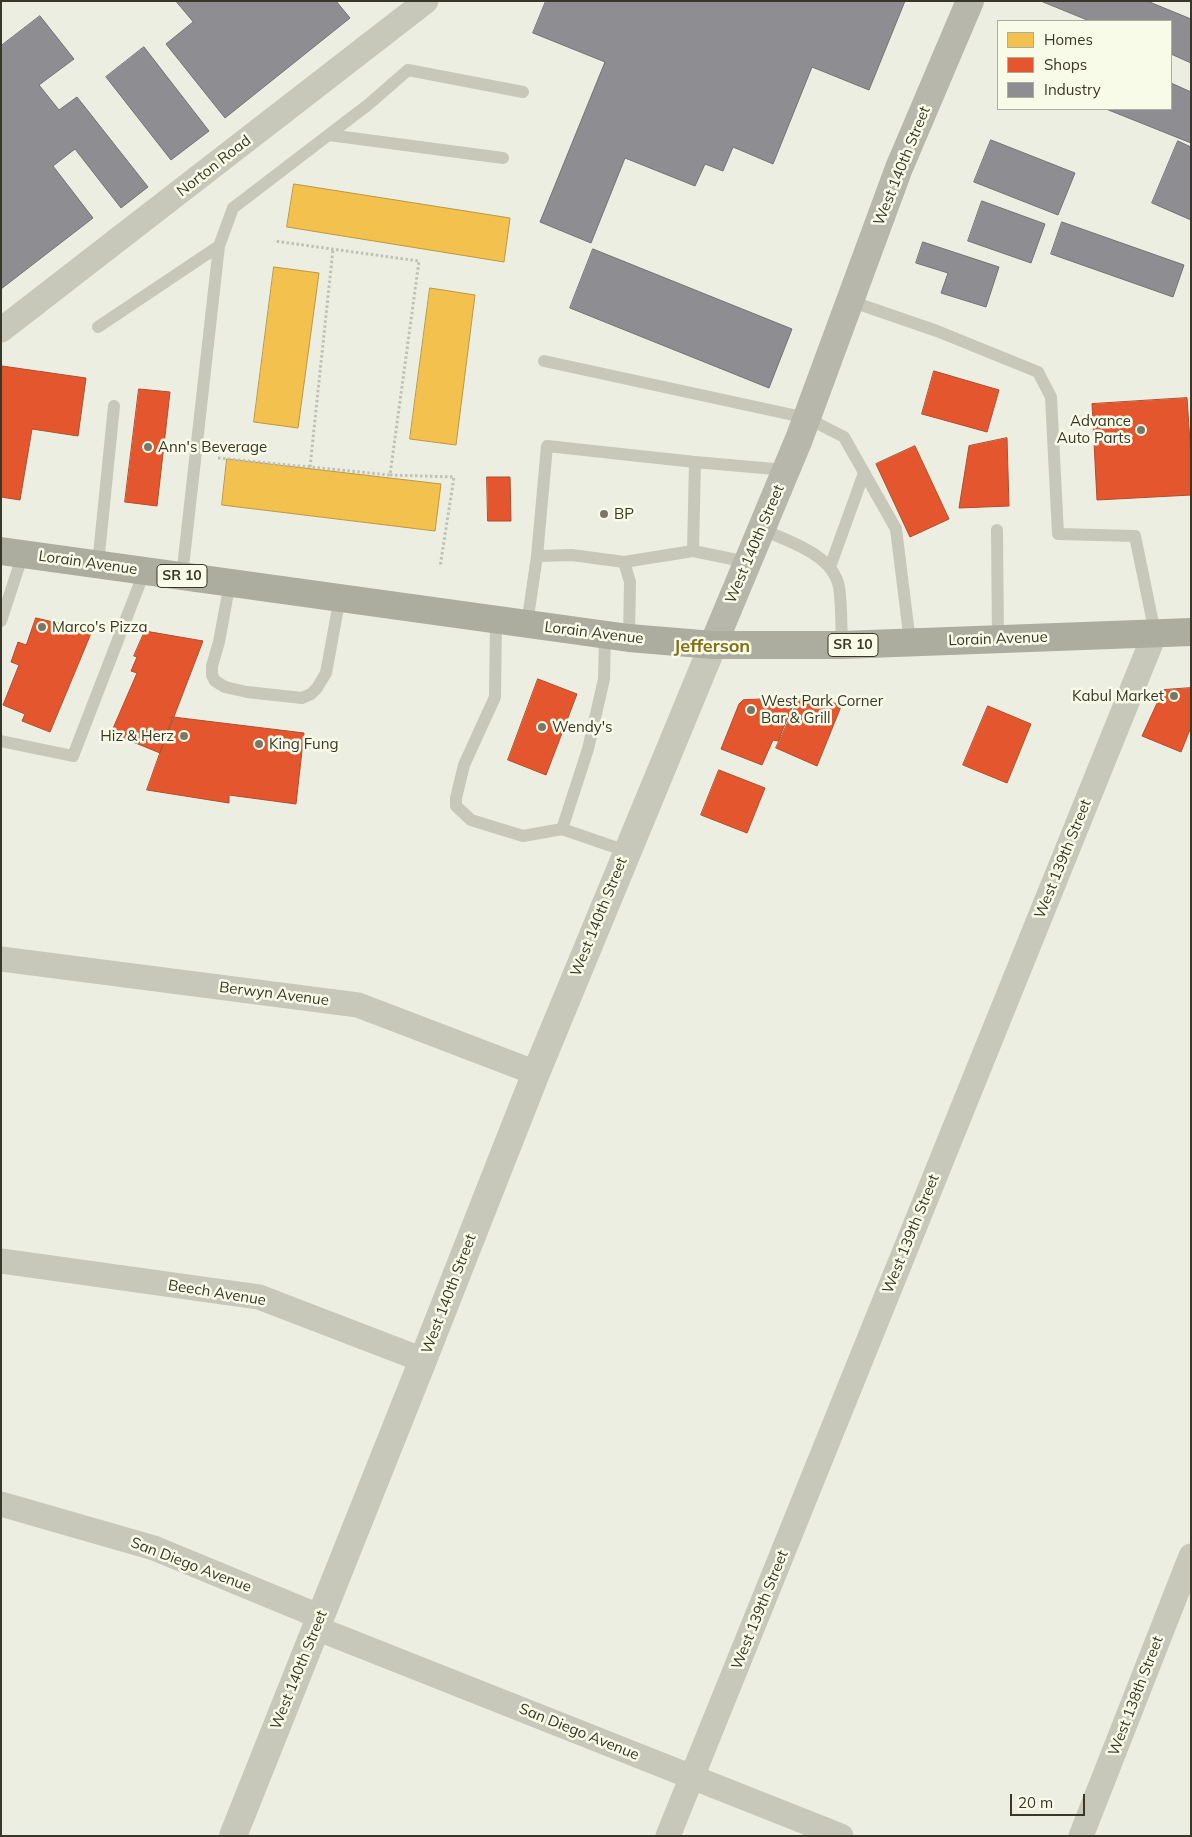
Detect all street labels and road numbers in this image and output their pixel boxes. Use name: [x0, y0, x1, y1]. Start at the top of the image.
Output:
street label: West 140th Street: [870, 104, 934, 228]
street label: Norton Road: [173, 132, 255, 200]
street label: West 140th Street: [722, 482, 788, 606]
street label: Lorain Avenue: [37, 547, 139, 579]
road number: SR 10: [157, 564, 207, 588]
street label: Lorain Avenue: [543, 618, 645, 648]
street label: Lorain Avenue: [948, 628, 1048, 650]
road number: SR 10: [828, 634, 878, 656]
street label: West 139th Street: [1031, 797, 1095, 921]
street label: West 140th Street: [567, 855, 631, 979]
street label: Berwyn Avenue: [218, 978, 330, 1010]
street label: West 139th Street: [879, 1172, 943, 1296]
street label: West 140th Street: [418, 1232, 480, 1356]
street label: Beech Avenue: [167, 1276, 267, 1310]
street label: San Diego Avenue: [128, 1534, 254, 1596]
street label: West 139th Street: [728, 1548, 792, 1672]
street label: West 140th Street: [267, 1608, 331, 1732]
street label: West 138th Street: [1105, 1634, 1167, 1758]
street label: San Diego Avenue: [516, 1700, 642, 1764]

